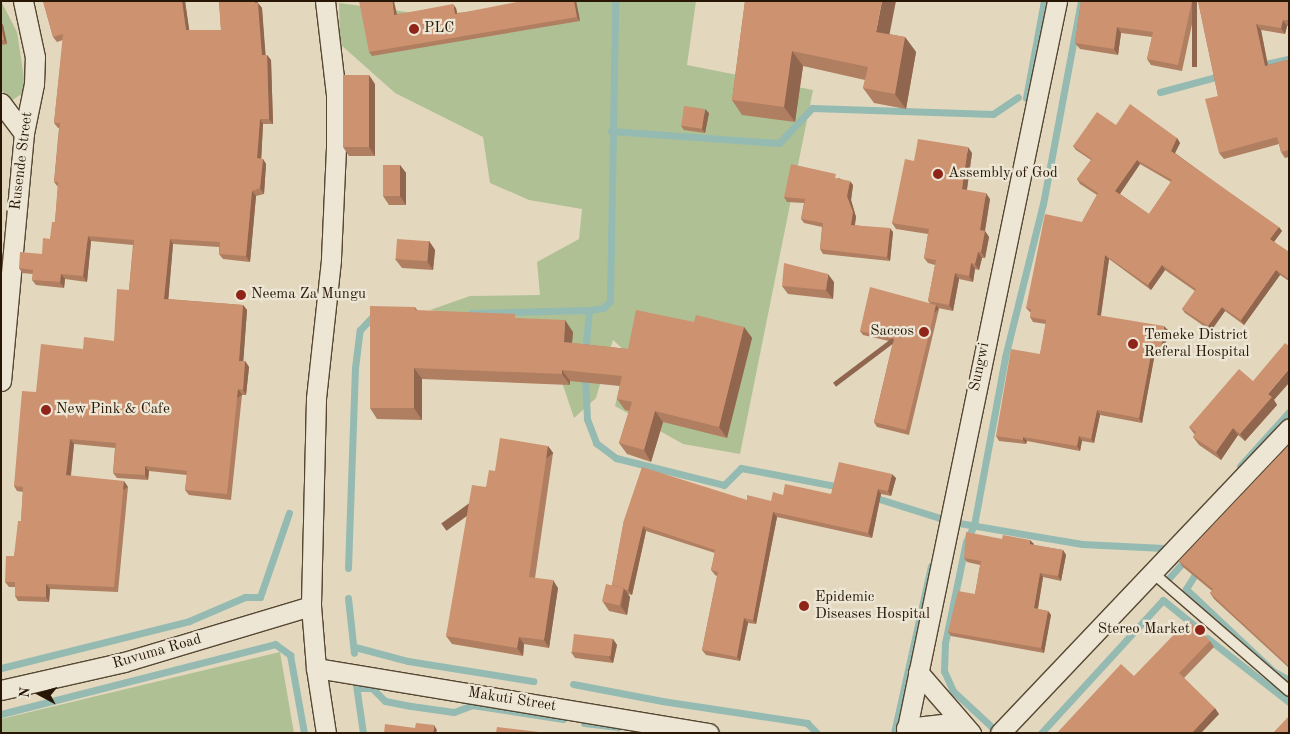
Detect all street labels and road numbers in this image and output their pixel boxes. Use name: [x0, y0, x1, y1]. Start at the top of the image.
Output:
street label: Rusende Street: [7, 111, 37, 211]
street label: Sungwi: [966, 341, 994, 393]
street label: Ruvuma Road: [110, 631, 204, 673]
street label: Makuti Street: [467, 684, 557, 716]

